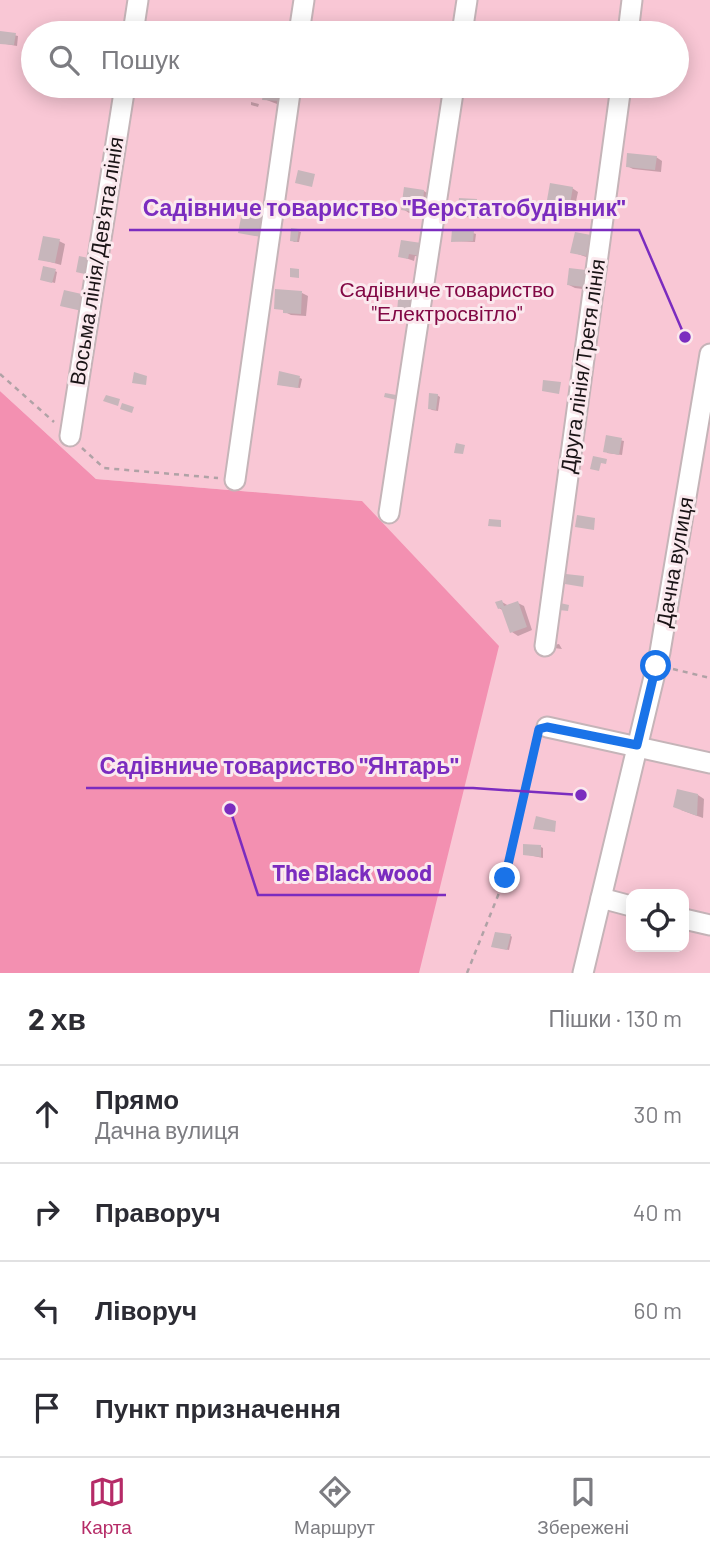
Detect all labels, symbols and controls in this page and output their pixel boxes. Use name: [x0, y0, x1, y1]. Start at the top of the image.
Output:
search box: [21, 21, 689, 98]
icon: search: [45, 41, 83, 79]
text: Пошук: [101, 43, 179, 74]
street label: Восьма лінія/Дев'ята лінія: [64, 135, 128, 387]
callout: Садівниче товариство "Верстатобудівник": [129, 186, 639, 230]
text: Садівниче товариство "Верстатобудівник": [143, 193, 625, 221]
street label: Друга лінія/Третя лінія: [554, 257, 609, 475]
park label: Садівниче товариство "Електросвітло": [339, 276, 555, 325]
street label: Дачна вулиця: [650, 495, 697, 629]
route start: [640, 650, 671, 681]
callout: Садівниче товариство "Янтарь": [86, 744, 473, 788]
text: Садівниче товариство "Янтарь": [99, 751, 459, 779]
callout: The Black wood: [258, 851, 446, 895]
text: The Black wood: [272, 858, 432, 886]
route end: [489, 862, 520, 893]
map controls: [626, 889, 689, 952]
button: locate: [626, 889, 689, 952]
text: 2 хв: [28, 1000, 86, 1036]
text: Пішки · 130 m: [548, 1004, 682, 1032]
text: Прямо: [95, 1083, 179, 1114]
icon: ahead: [28, 1095, 66, 1133]
text: 30 m: [634, 1100, 682, 1128]
text: Дачна вулиця: [95, 1116, 240, 1144]
icon: right: [28, 1193, 66, 1231]
text: Праворуч: [95, 1196, 221, 1227]
text: 40 m: [633, 1198, 682, 1226]
icon: left: [28, 1291, 66, 1329]
text: Ліворуч: [95, 1294, 197, 1325]
text: 60 m: [634, 1296, 682, 1324]
icon: arrive: [28, 1389, 66, 1427]
text: Пункт призначення: [95, 1392, 341, 1423]
tab: Карта: [81, 1473, 132, 1539]
tab: Маршрут: [294, 1473, 375, 1539]
tab: Збережені: [537, 1473, 629, 1539]

